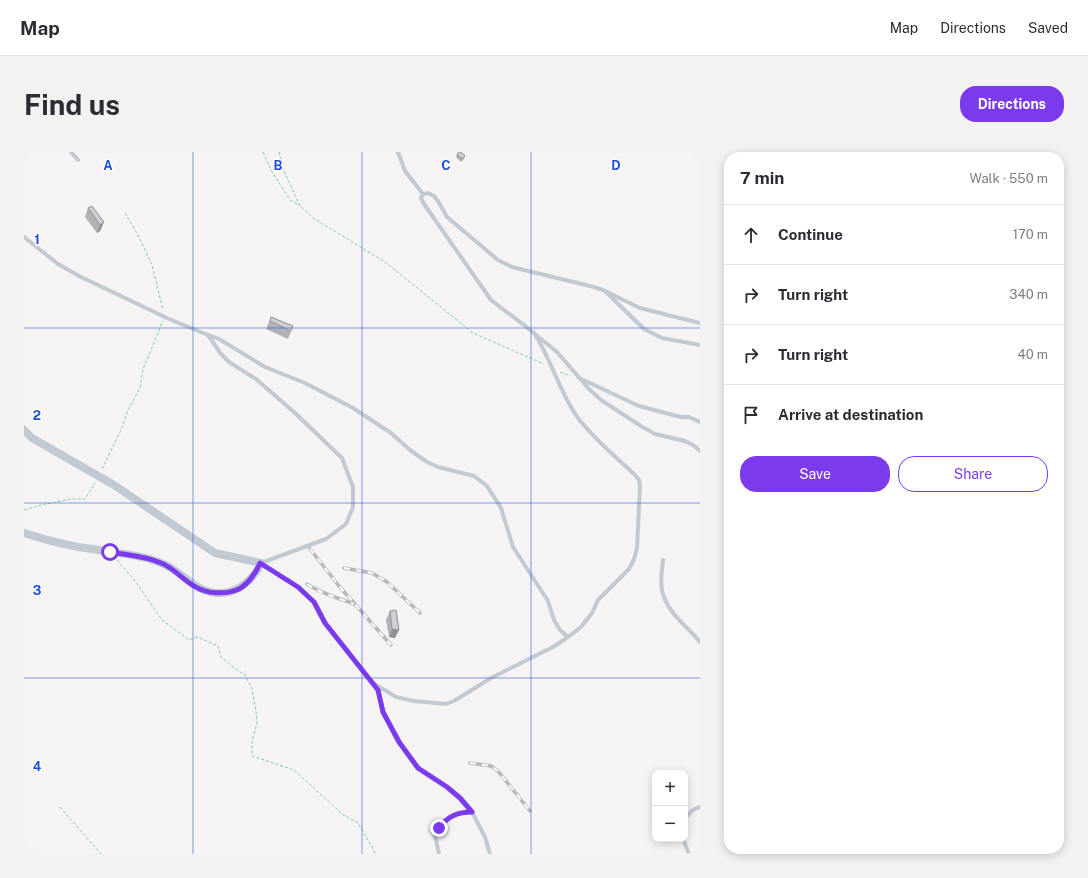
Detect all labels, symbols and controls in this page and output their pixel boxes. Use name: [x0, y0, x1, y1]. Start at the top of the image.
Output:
text: Map: [20, 17, 60, 39]
text: Map: [890, 20, 918, 36]
text: Directions: [940, 20, 1006, 36]
text: Saved: [1028, 20, 1068, 36]
button: Directions: [960, 86, 1064, 122]
text: Find us: [24, 88, 120, 121]
text: A: [103, 158, 113, 173]
text: B: [274, 158, 283, 173]
text: C: [441, 158, 451, 173]
text: D: [611, 158, 621, 173]
text: 7 min: [740, 168, 784, 188]
text: Walk · 550 m: [970, 171, 1048, 186]
icon: ahead: [740, 224, 762, 246]
text: Continue: [778, 226, 843, 243]
text: 170 m: [1013, 227, 1048, 242]
text: 1: [34, 232, 40, 247]
icon: right: [740, 284, 762, 306]
text: Turn right: [778, 286, 848, 303]
text: 340 m: [1009, 287, 1048, 302]
icon: right: [740, 344, 762, 366]
text: Turn right: [778, 346, 848, 363]
text: 40 m: [1017, 347, 1048, 362]
icon: arrive: [740, 404, 762, 426]
text: Arrive at destination: [778, 406, 923, 423]
text: 2: [33, 408, 41, 423]
button: Save: [740, 456, 890, 492]
button: Share: [898, 456, 1048, 492]
route start: [101, 543, 119, 561]
text: 3: [33, 583, 42, 598]
text: 4: [33, 759, 42, 774]
map controls: [652, 770, 688, 842]
button: +: [652, 770, 688, 806]
button: −: [652, 806, 688, 842]
route end: [430, 819, 448, 837]

